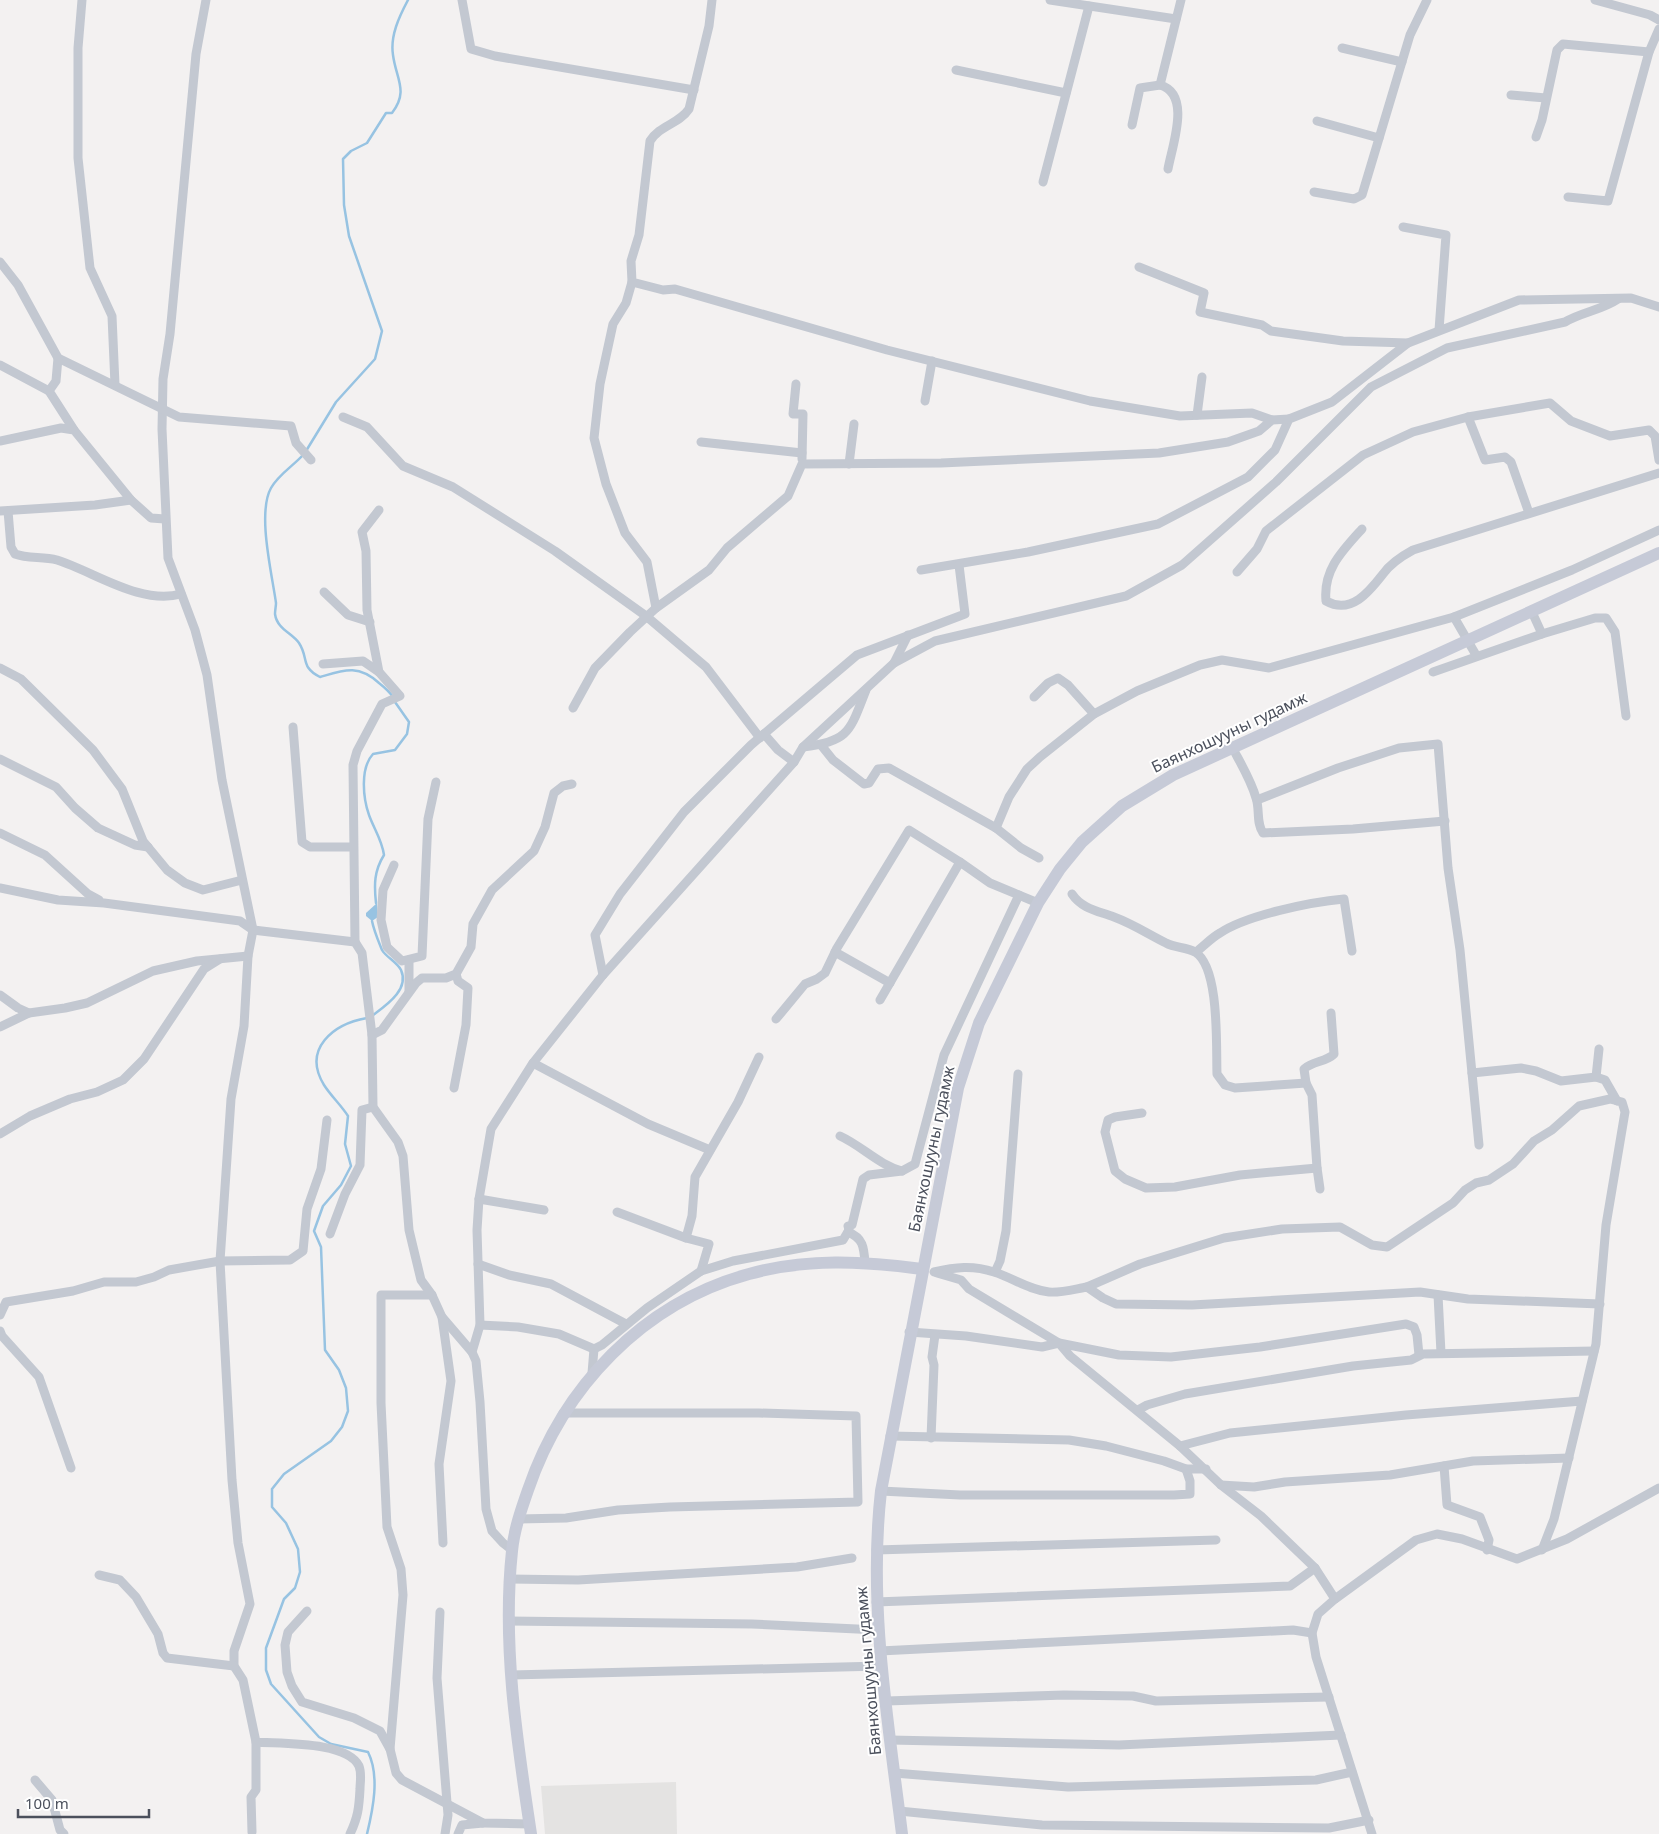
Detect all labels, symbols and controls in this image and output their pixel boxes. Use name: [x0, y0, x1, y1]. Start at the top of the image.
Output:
street label: Баянхошууны гудамж: [1148, 686, 1311, 778]
street label: Баянхошууны гудамж: [903, 1063, 960, 1234]
street label: Баянхошууны гудамж: [850, 1585, 886, 1756]
scale bar: [18, 1786, 149, 1818]
text: 100 m: [25, 1793, 69, 1813]

